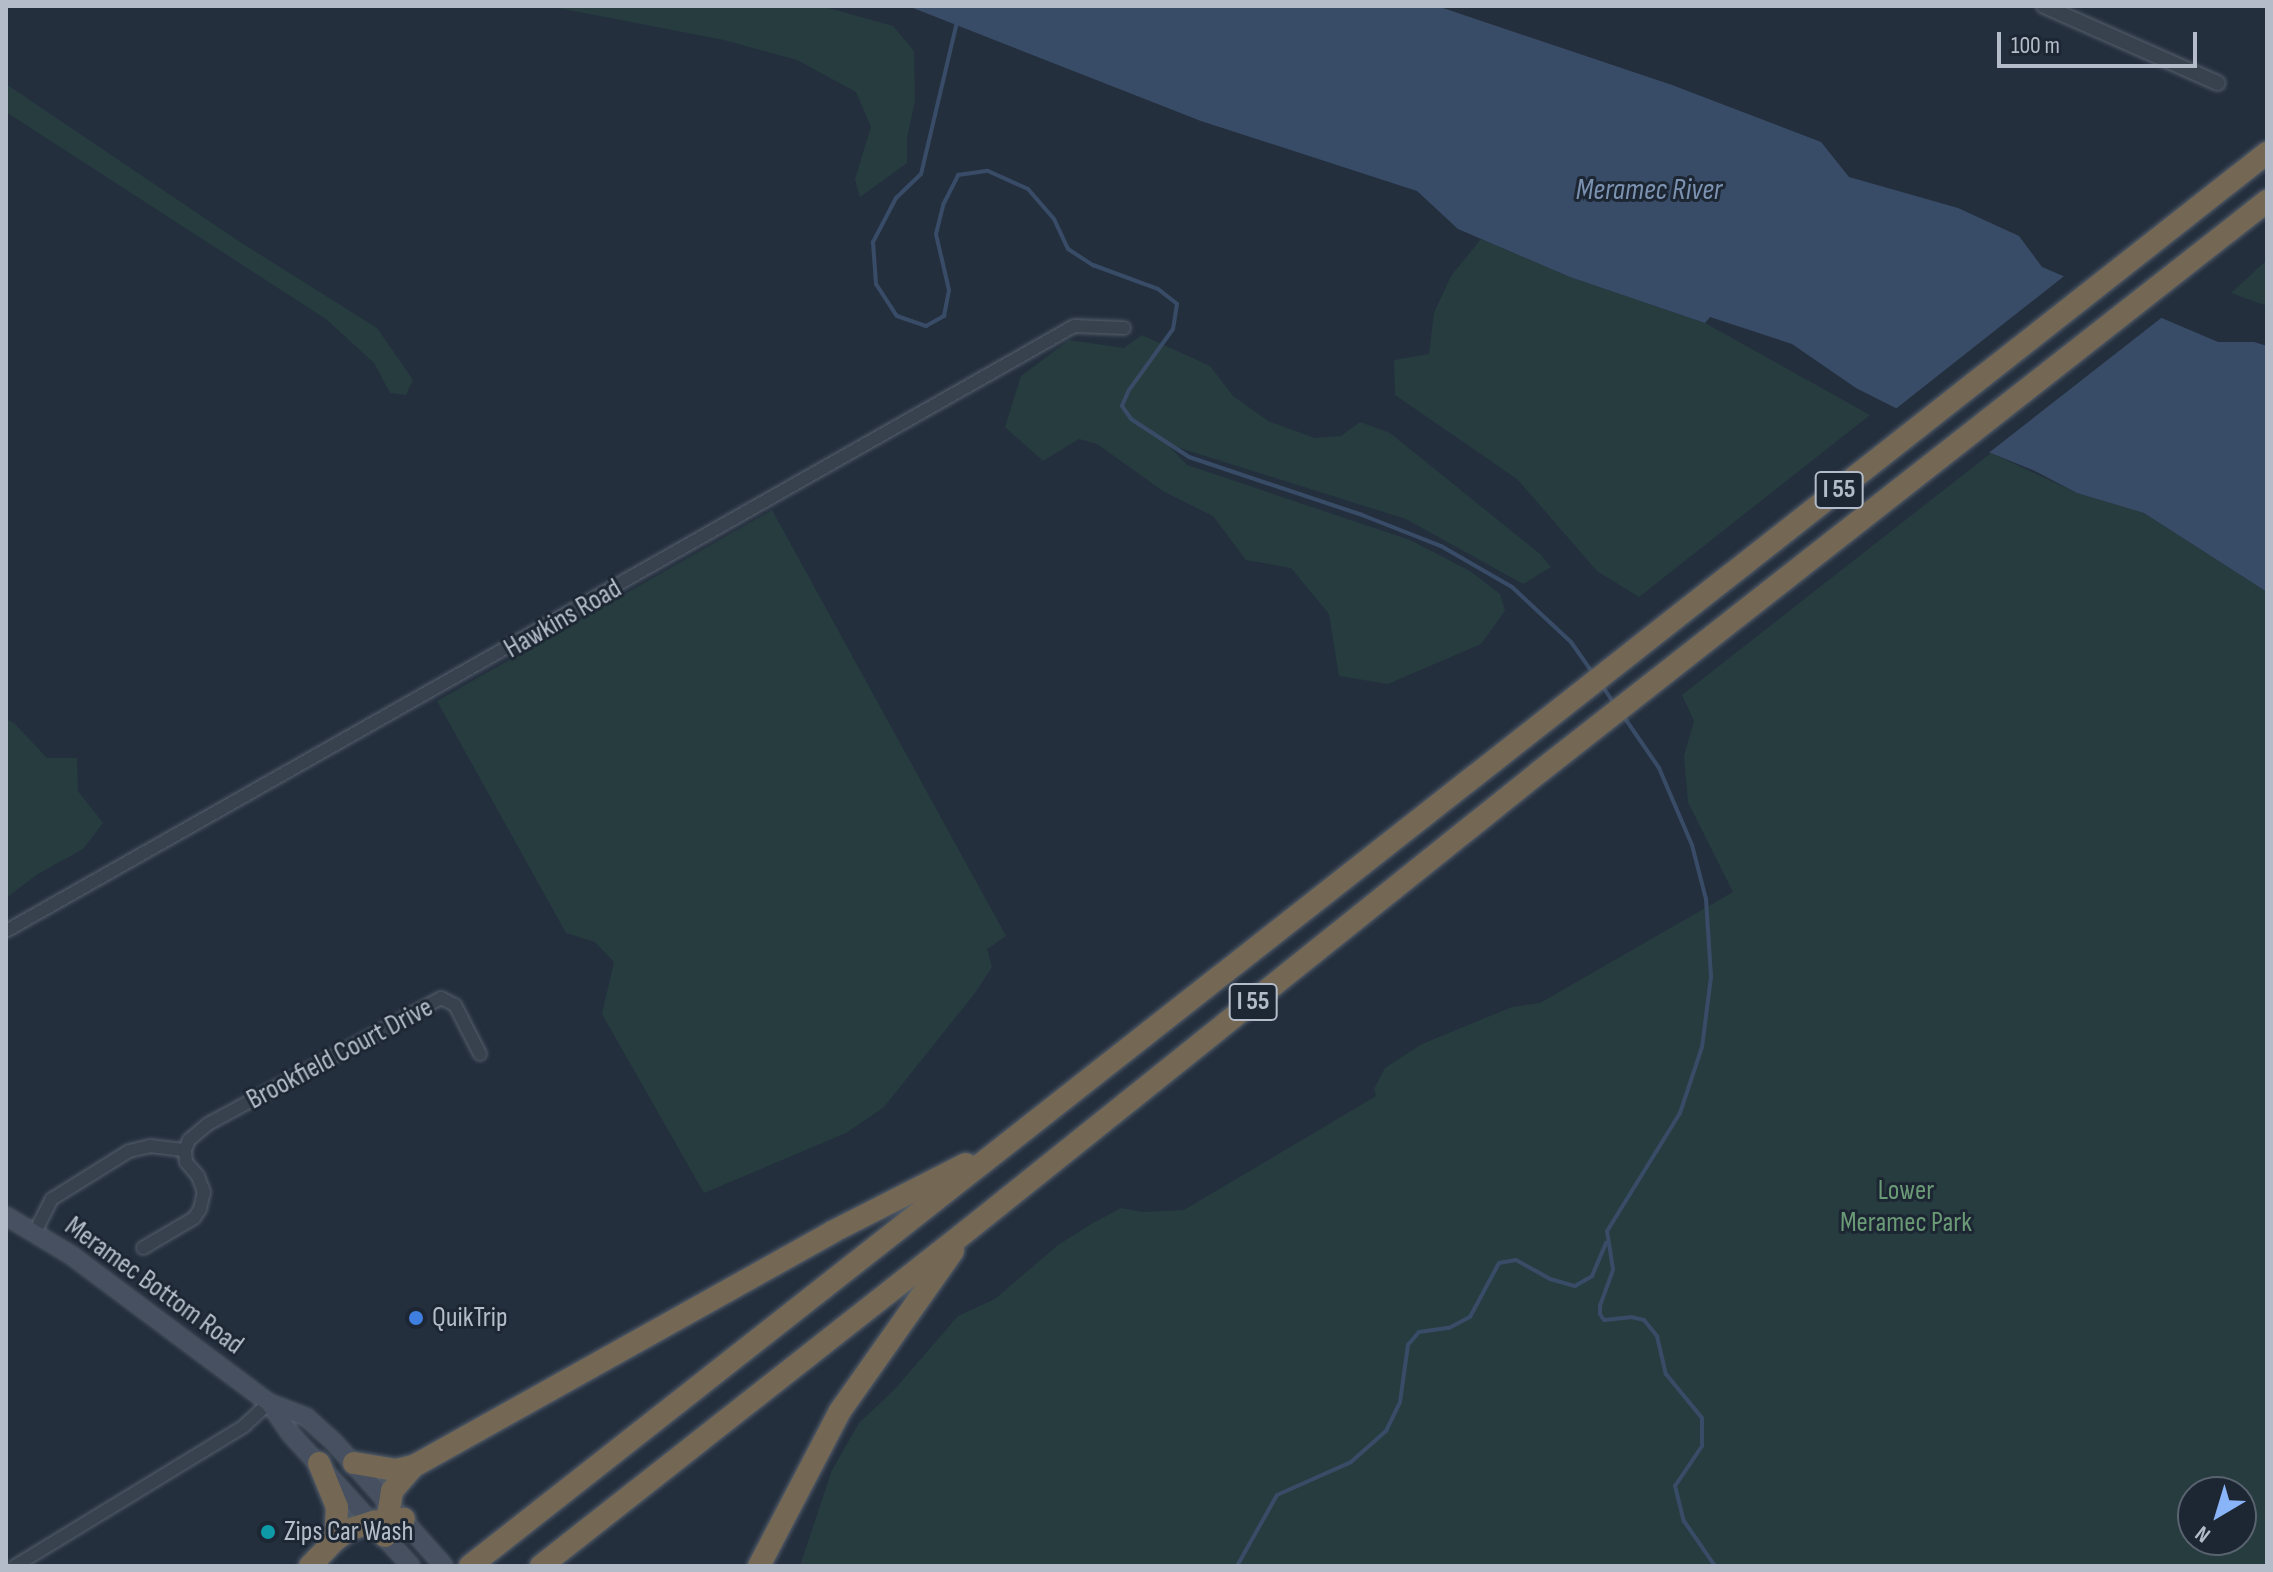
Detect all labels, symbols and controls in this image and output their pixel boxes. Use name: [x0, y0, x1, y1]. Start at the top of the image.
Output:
scale bar: [2001, 16, 2201, 66]
text: 100 m: [2011, 31, 2060, 60]
water label: Meramec River: [1576, 172, 1722, 208]
road number: I 55: [1813, 468, 1865, 512]
street label: Hawkins Road: [498, 572, 628, 666]
road number: I 55: [1227, 980, 1279, 1024]
street label: Brookfield Court Drive: [241, 991, 439, 1117]
park label: Lower Meramec Park: [1840, 1174, 1972, 1240]
street label: Meramec Bottom Road: [58, 1210, 250, 1362]
place label: QuikTrip: [432, 1301, 508, 1335]
marker: QuikTrip: [407, 1309, 425, 1327]
north arrow: [2177, 1476, 2257, 1556]
place label: Zips Car Wash: [284, 1515, 414, 1549]
text: N: [2190, 1519, 2216, 1548]
marker: Zips Car Wash: [259, 1523, 277, 1541]

